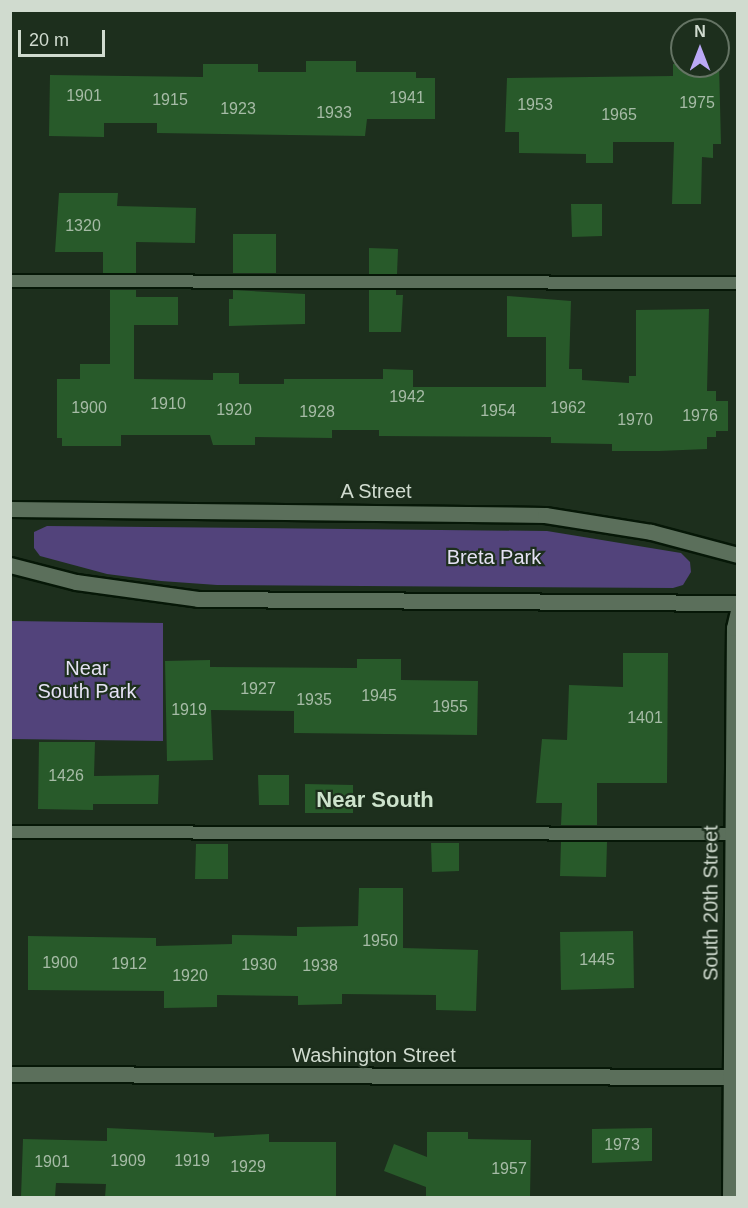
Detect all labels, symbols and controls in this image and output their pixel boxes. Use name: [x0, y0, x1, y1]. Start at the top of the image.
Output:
scale bar: [21, 18, 108, 56]
north arrow: [670, 18, 730, 78]
text: N: [694, 23, 706, 40]
text: 20 m: [29, 30, 69, 50]
house number: 1901: [66, 86, 102, 106]
house number: 1941: [389, 88, 425, 108]
house number: 1915: [152, 90, 188, 110]
house number: 1975: [679, 93, 715, 113]
house number: 1953: [517, 95, 553, 115]
house number: 1923: [220, 99, 256, 119]
house number: 1933: [316, 103, 352, 123]
house number: 1965: [601, 105, 637, 125]
house number: 1320: [65, 216, 101, 236]
house number: 1942: [389, 387, 425, 407]
house number: 1910: [150, 394, 186, 414]
house number: 1900: [71, 398, 107, 418]
house number: 1962: [550, 398, 586, 418]
house number: 1920: [216, 400, 252, 420]
house number: 1954: [480, 401, 516, 421]
house number: 1928: [299, 402, 335, 422]
house number: 1976: [682, 406, 718, 426]
house number: 1970: [617, 410, 653, 430]
street label: A Street: [340, 479, 412, 503]
park label: Breta Park: [447, 545, 541, 569]
park label: Near South Park: [38, 657, 136, 704]
house number: 1927: [240, 679, 276, 699]
house number: 1945: [361, 686, 397, 706]
house number: 1935: [296, 690, 332, 710]
house number: 1955: [432, 697, 468, 717]
house number: 1919: [171, 700, 207, 720]
house number: 1401: [627, 708, 663, 728]
house number: 1426: [48, 766, 84, 786]
district label: Near South: [316, 787, 434, 813]
street label: South 20th Street: [699, 825, 723, 981]
house number: 1950: [362, 931, 398, 951]
house number: 1445: [579, 950, 615, 970]
house number: 1900: [42, 953, 78, 973]
house number: 1912: [111, 954, 147, 974]
house number: 1930: [241, 955, 277, 975]
house number: 1938: [302, 956, 338, 976]
house number: 1920: [172, 966, 208, 986]
street label: Washington Street: [292, 1043, 456, 1067]
house number: 1973: [604, 1135, 640, 1155]
house number: 1909: [110, 1151, 146, 1171]
house number: 1919: [174, 1151, 210, 1171]
house number: 1901: [34, 1152, 70, 1172]
house number: 1929: [230, 1157, 266, 1177]
house number: 1957: [491, 1159, 527, 1179]

